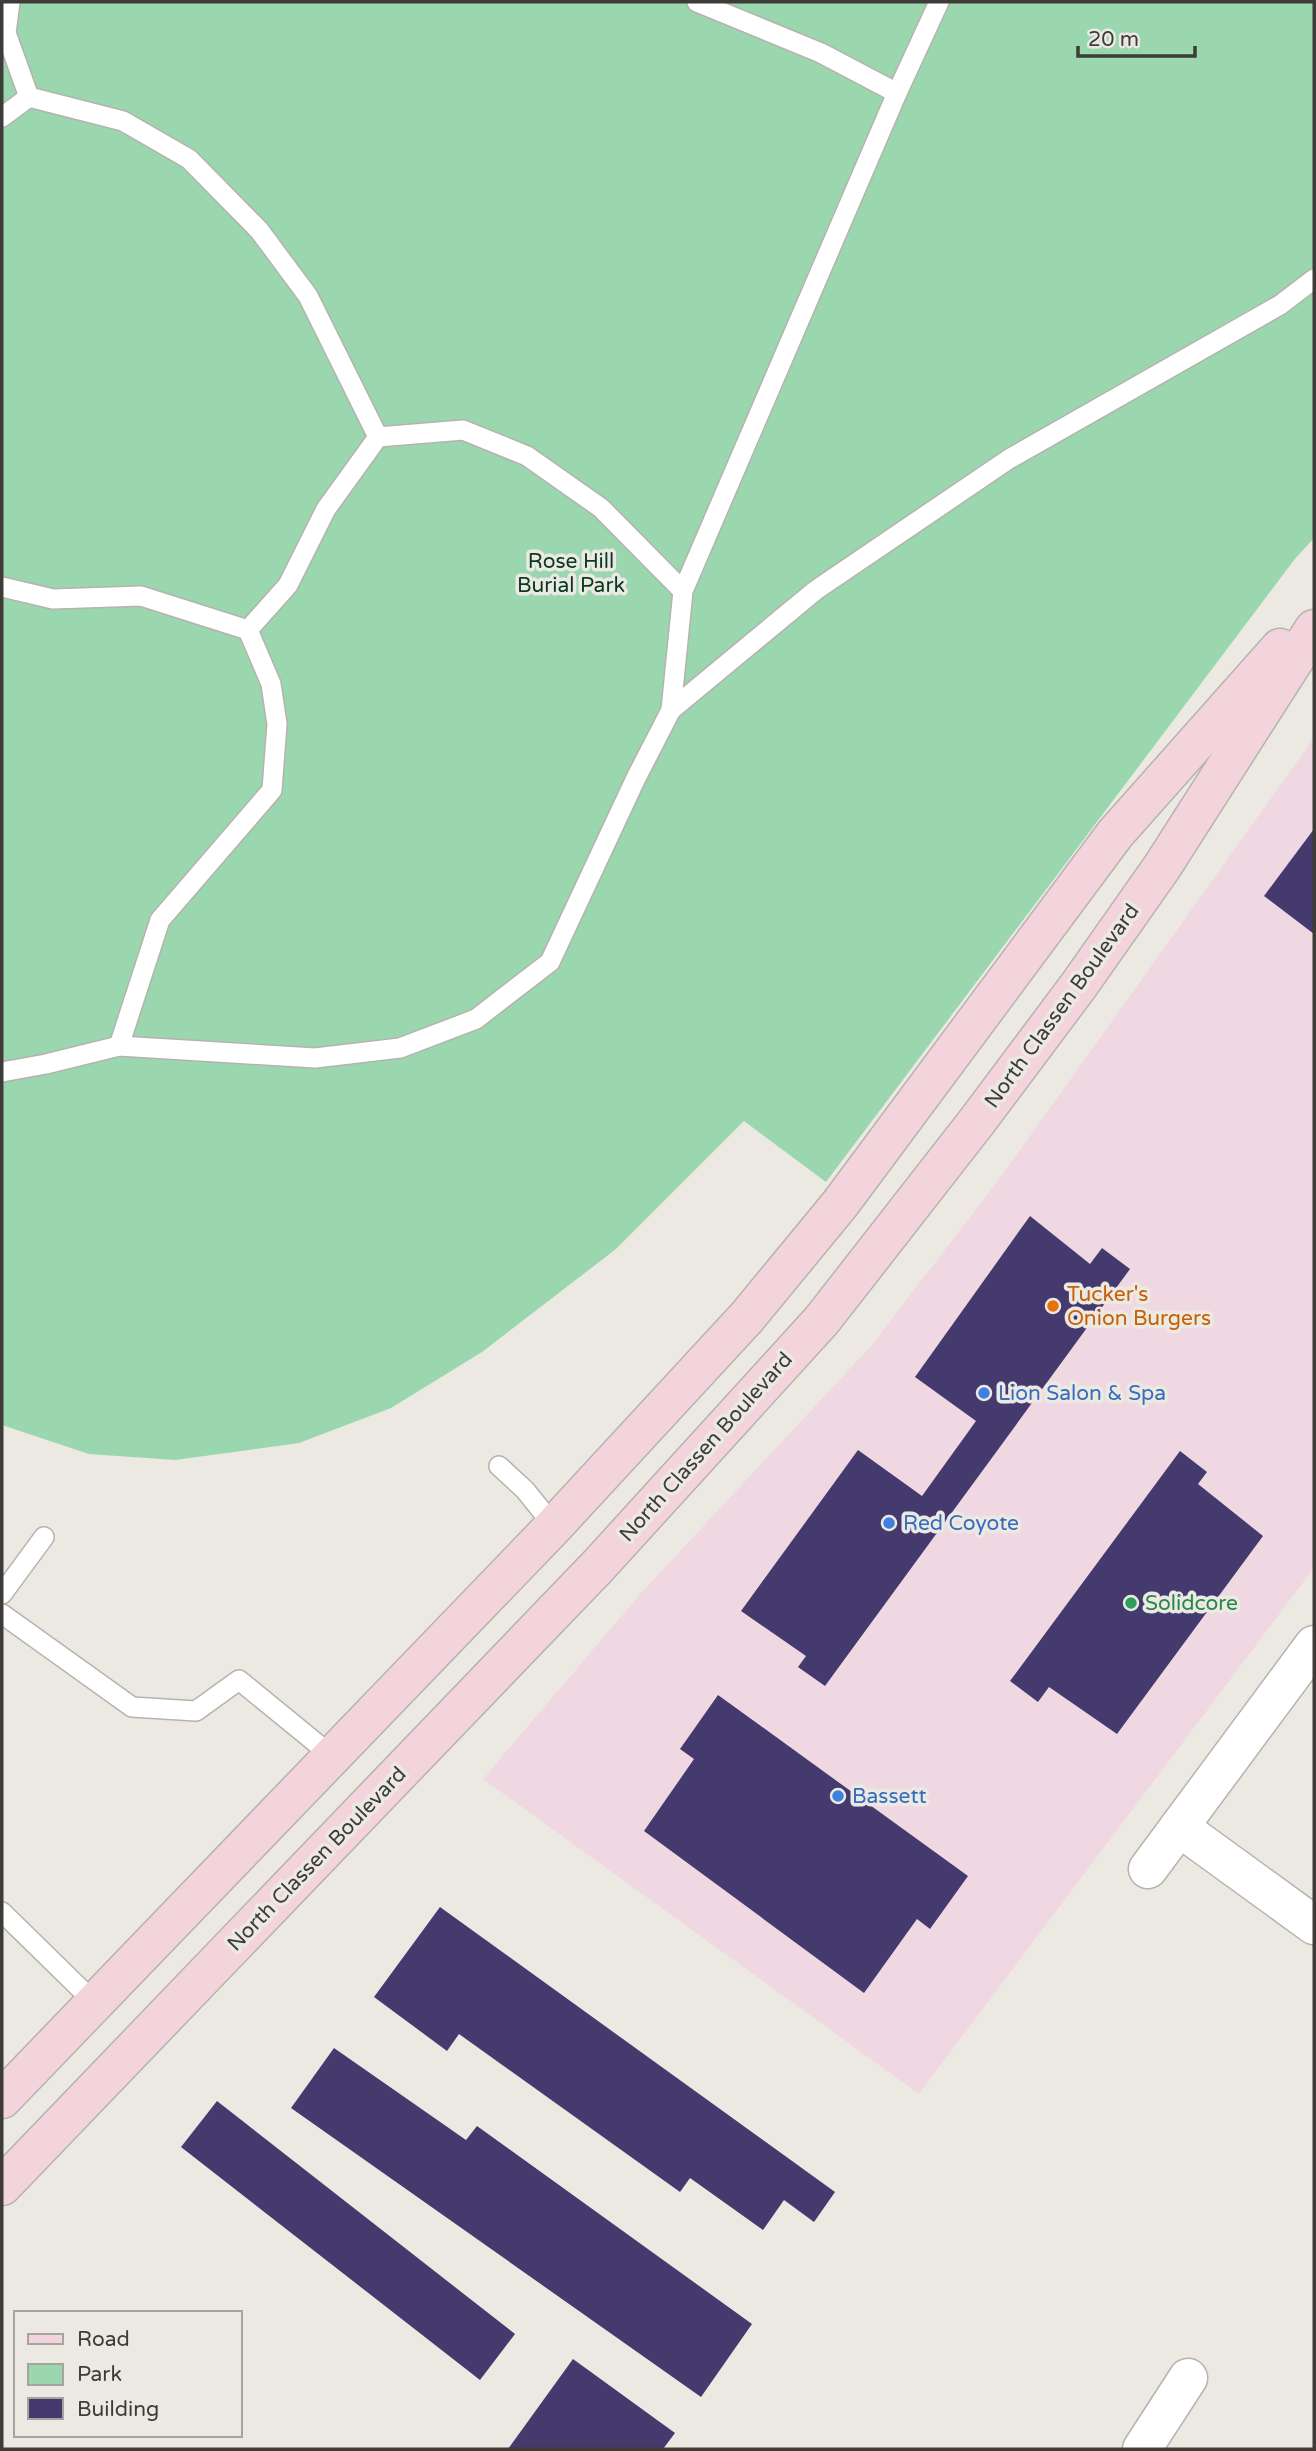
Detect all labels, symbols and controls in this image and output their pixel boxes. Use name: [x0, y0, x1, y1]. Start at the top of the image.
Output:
scale bar: [1078, 14, 1195, 58]
text: 20 m: [1088, 27, 1139, 52]
park label: Rose Hill Burial Park: [517, 549, 625, 598]
street label: North Classen Boulevard: [979, 899, 1145, 1113]
place label: Tucker's Onion Burgers: [1067, 1282, 1211, 1331]
marker: Tucker's Onion Burgers: [1045, 1298, 1061, 1314]
street label: North Classen Boulevard: [614, 1347, 798, 1547]
place label: Lion Salon & Spa: [998, 1381, 1166, 1406]
marker: Lion Salon & Spa: [976, 1385, 992, 1401]
place label: Red Coyote: [903, 1511, 1019, 1536]
marker: Red Coyote: [881, 1515, 897, 1531]
place label: Solidcore: [1145, 1591, 1238, 1616]
marker: Solidcore: [1123, 1595, 1139, 1611]
street label: North Classen Boulevard: [222, 1762, 412, 1956]
place label: Bassett: [852, 1784, 926, 1809]
marker: Bassett: [830, 1788, 846, 1804]
legend: [14, 2311, 242, 2437]
text: Road: [77, 2327, 130, 2352]
text: Park: [77, 2362, 122, 2387]
text: Building: [77, 2397, 159, 2422]

